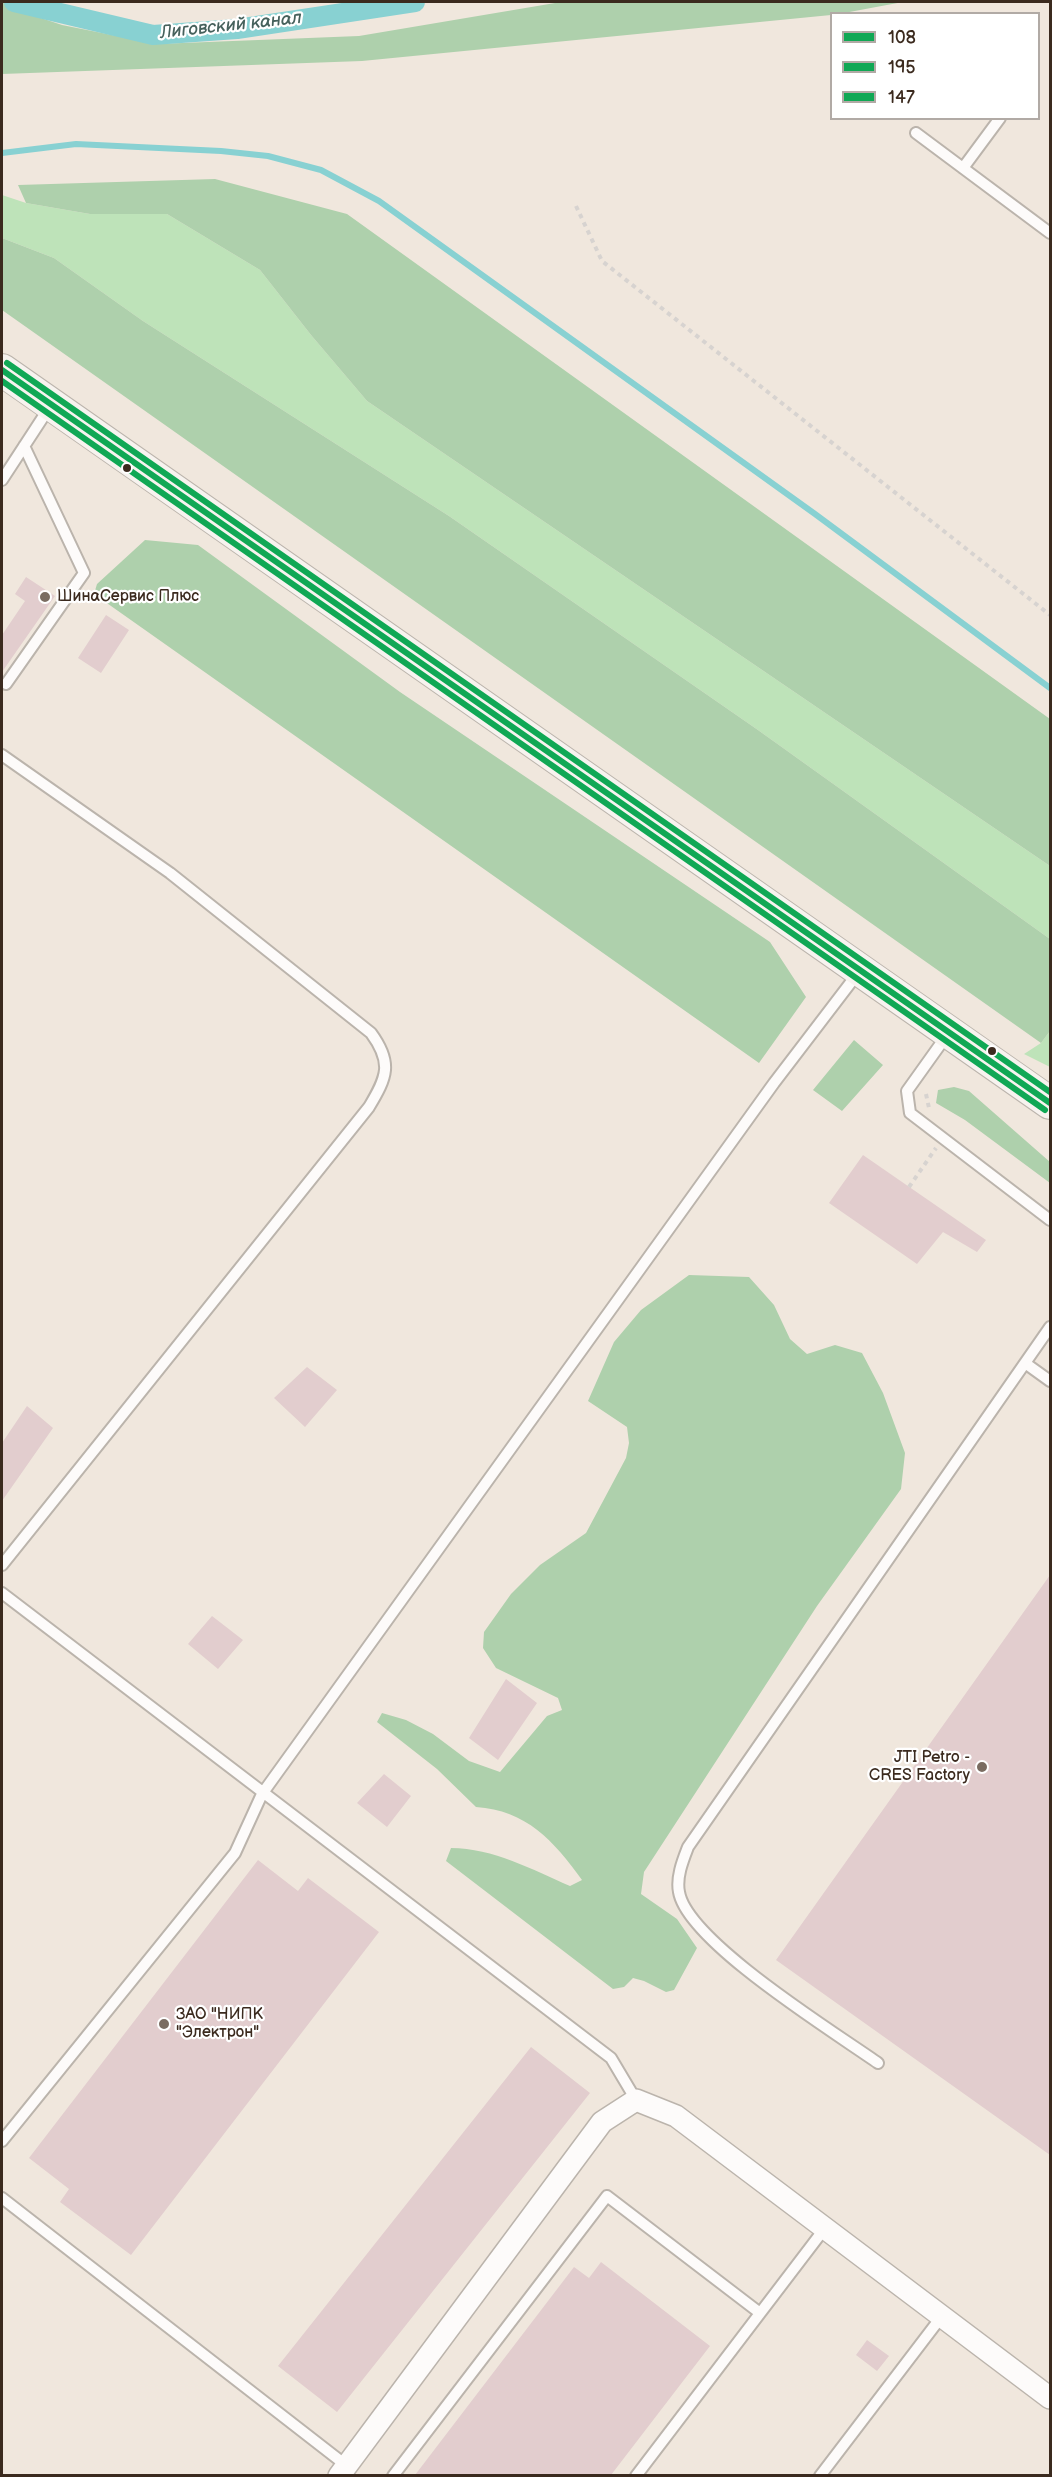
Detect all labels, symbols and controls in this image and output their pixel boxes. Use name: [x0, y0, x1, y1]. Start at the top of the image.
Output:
water label: Лиговский канал: [159, 8, 303, 44]
legend: [830, 12, 1040, 120]
text: 108: [888, 27, 916, 48]
text: 195: [888, 57, 916, 78]
text: 147: [888, 87, 915, 108]
unlabelled marker: [121, 462, 133, 474]
place label: ШинаСервис Плюс: [57, 587, 199, 607]
marker: ШинаСервис Плюс: [38, 590, 52, 604]
unlabelled marker: [986, 1045, 998, 1057]
place label: JTI Petro - CRES Factory: [869, 1748, 970, 1786]
marker: JTI Petro - CRES Factory: [975, 1760, 989, 1774]
place label: ЗАО "НИПК "Электрон": [176, 2005, 263, 2043]
marker: ЗАО "НИПК "Электрон": [157, 2017, 171, 2031]

